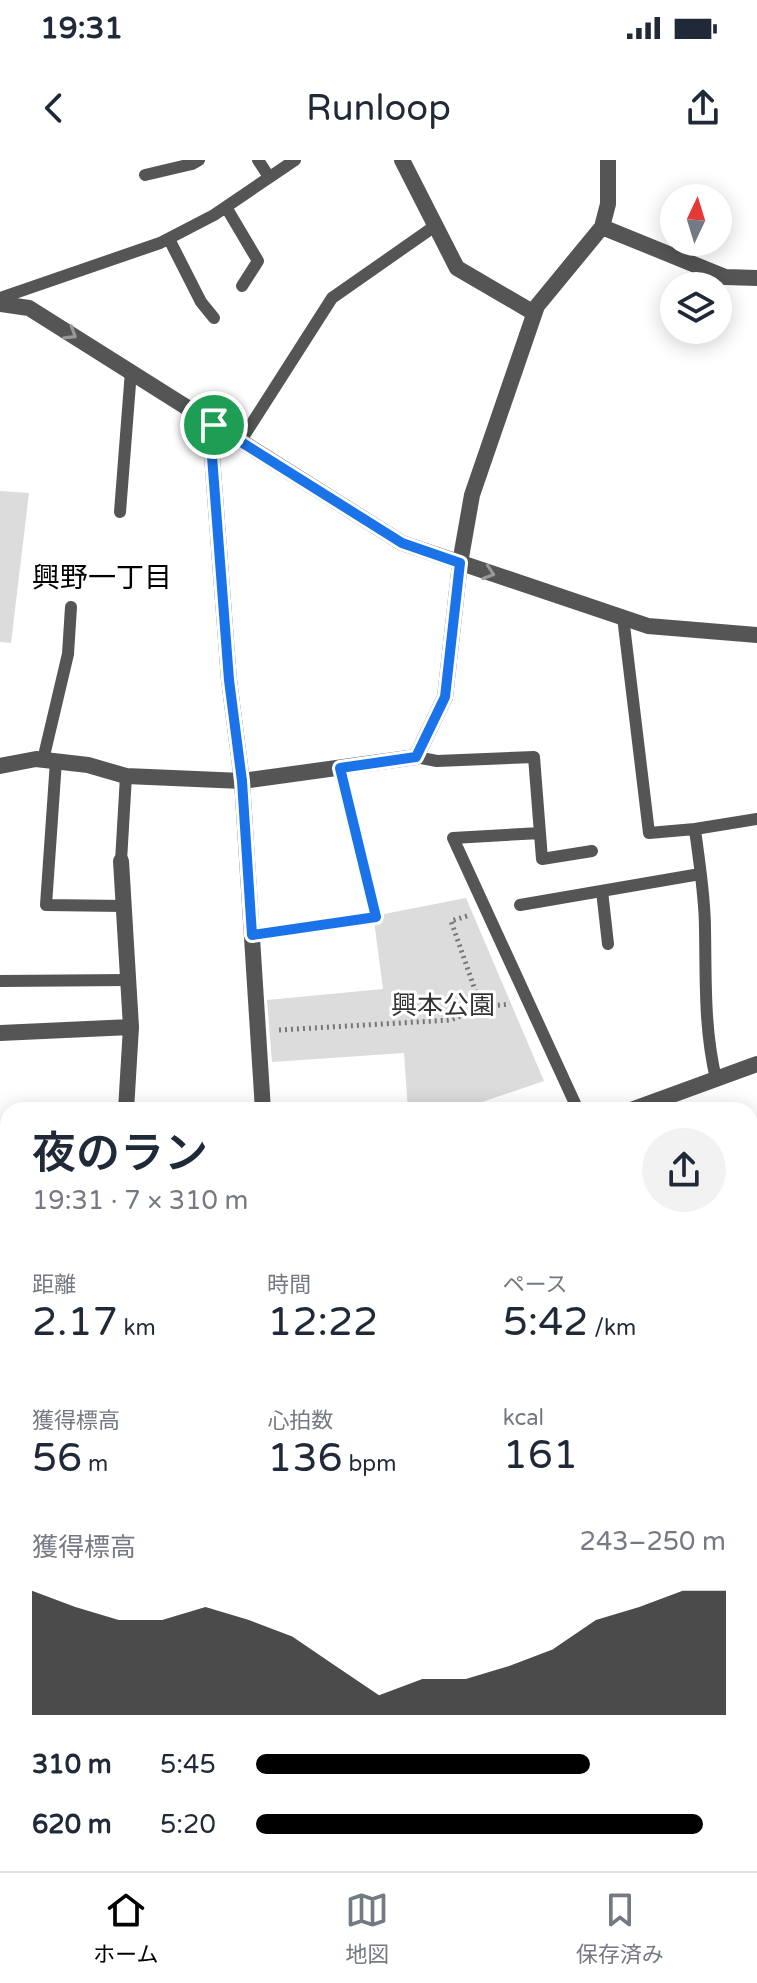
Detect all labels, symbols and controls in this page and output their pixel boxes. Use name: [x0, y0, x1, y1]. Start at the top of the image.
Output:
text: 19:31: [40, 10, 123, 47]
icon: back: [32, 86, 76, 130]
icon: share: [681, 86, 725, 130]
text: Runloop: [306, 87, 451, 130]
north arrow: [660, 184, 732, 256]
map controls: [660, 184, 732, 344]
button: layers: [660, 272, 732, 344]
one-way arrow: [62, 324, 77, 340]
pin: [180, 391, 248, 459]
icon: arrive: [192, 403, 236, 447]
district label: 興野一丁目: [32, 561, 172, 595]
one-way arrow: [482, 564, 496, 580]
park label: 興本公園: [391, 990, 495, 1021]
text: 夜のラン: [32, 1128, 208, 1181]
button: share: [642, 1128, 726, 1212]
text: 19:31 · 7 × 310 m: [32, 1185, 248, 1216]
text: 距離: [32, 1272, 76, 1298]
text: 時間: [267, 1272, 311, 1298]
text: ペース: [503, 1272, 568, 1298]
text: 2.17: [32, 1298, 118, 1346]
text: 12:22: [267, 1298, 378, 1346]
text: 5:42: [503, 1298, 588, 1346]
text: km: [118, 1315, 156, 1341]
text: /km: [588, 1315, 636, 1341]
text: kcal: [503, 1405, 544, 1431]
text: 獲得標高: [32, 1408, 120, 1434]
text: 心拍数: [267, 1408, 333, 1434]
text: 161: [503, 1431, 578, 1479]
text: 56: [32, 1434, 82, 1482]
text: 136: [267, 1434, 343, 1482]
text: m: [82, 1451, 108, 1477]
text: bpm: [343, 1451, 396, 1477]
text: 243–250 m: [580, 1526, 726, 1557]
text: 獲得標高: [32, 1532, 136, 1563]
text: 310 m: [32, 1749, 112, 1780]
text: 5:45: [160, 1749, 216, 1780]
text: 620 m: [32, 1809, 112, 1840]
text: 5:20: [160, 1809, 216, 1840]
tab: ホーム: [93, 1888, 159, 1968]
tab: 地図: [345, 1888, 389, 1968]
tab: 保存済み: [576, 1888, 664, 1968]

